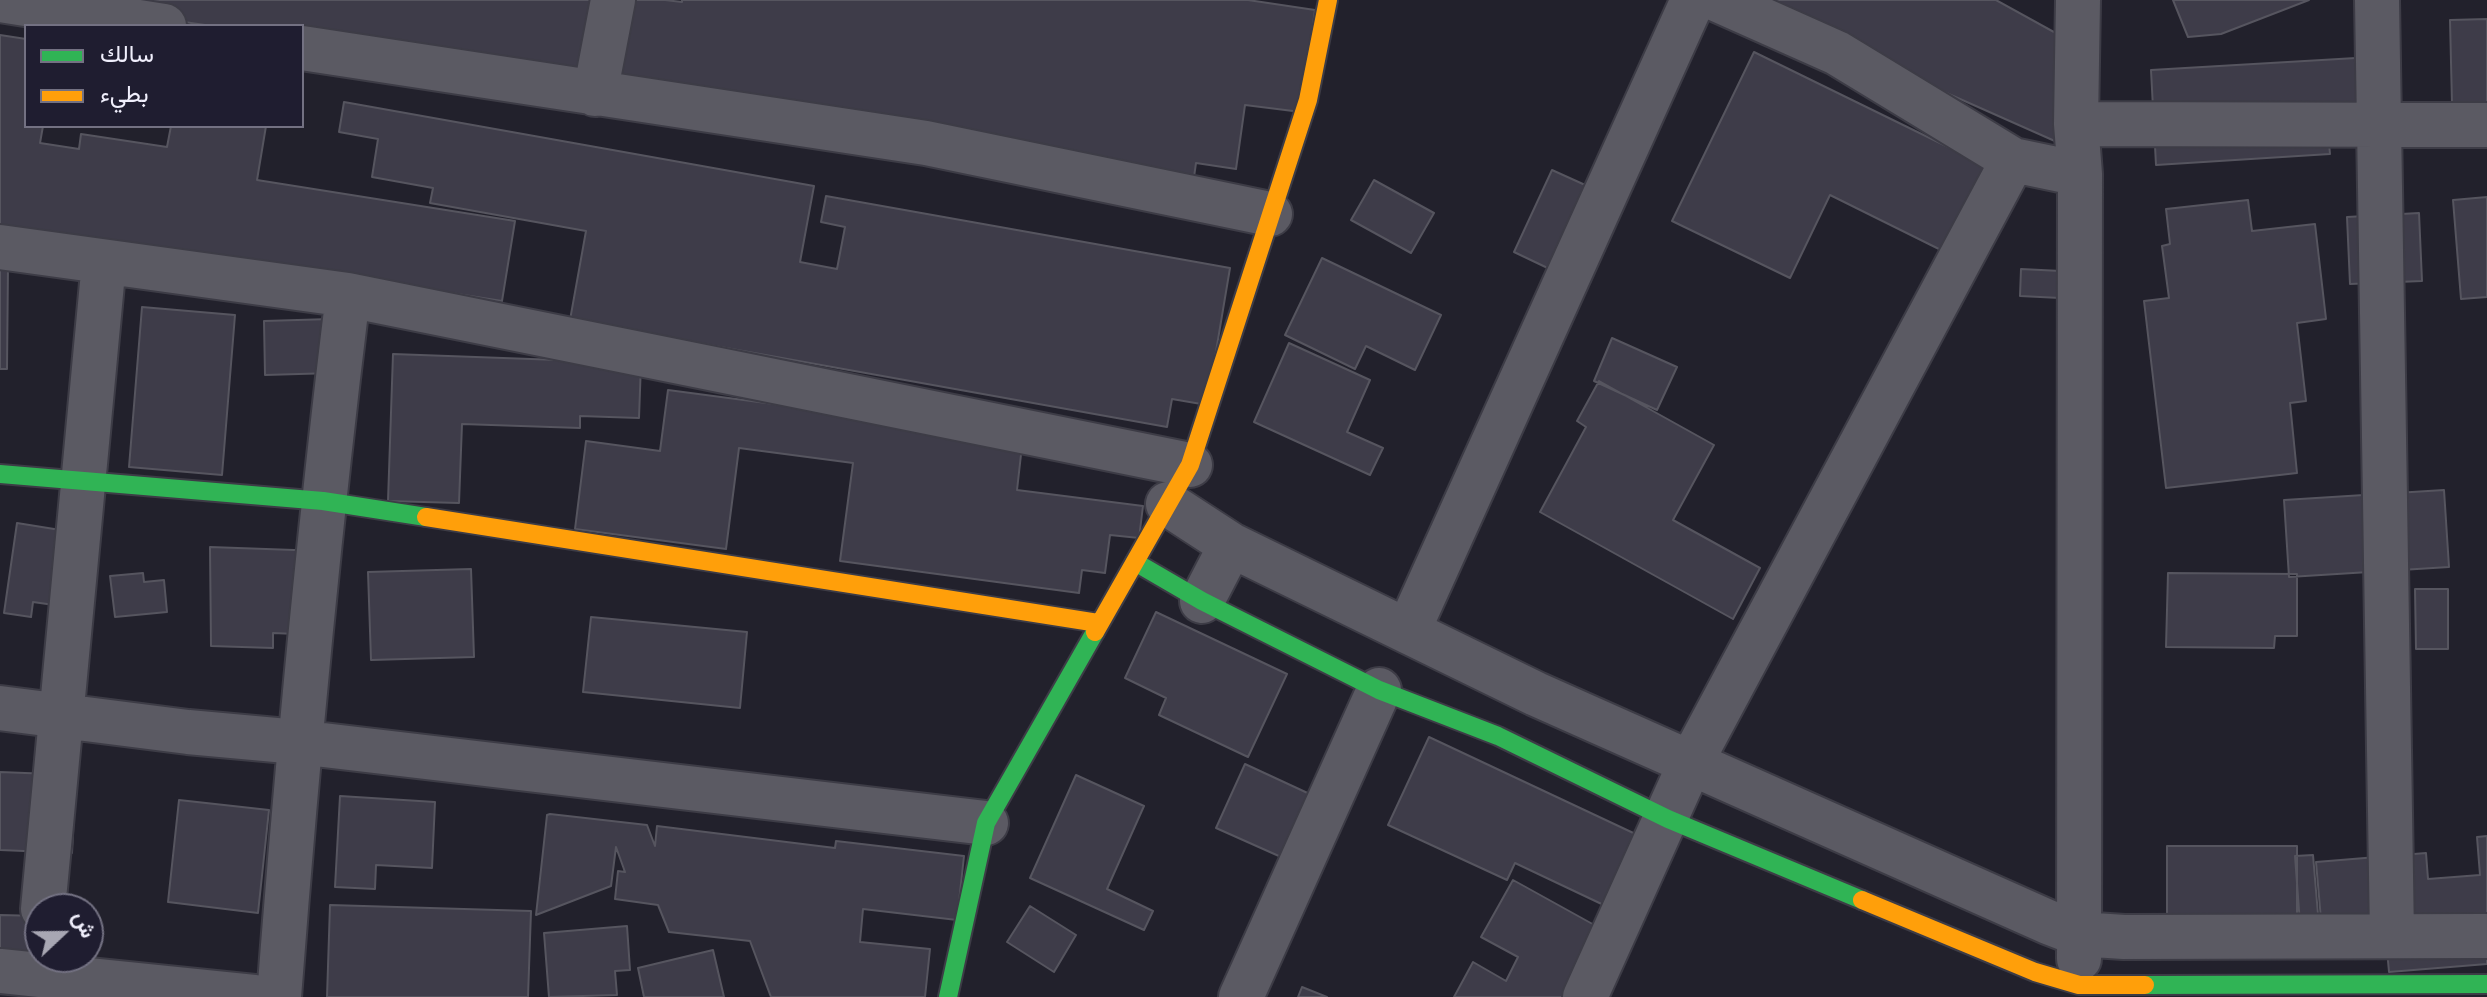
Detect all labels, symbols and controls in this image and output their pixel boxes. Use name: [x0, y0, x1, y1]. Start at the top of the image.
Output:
legend: [24, 24, 304, 128]
text: سالك: [100, 39, 154, 68]
text: بطيء: [100, 79, 149, 108]
north arrow: [24, 893, 104, 973]
text: ش: [67, 907, 102, 942]

